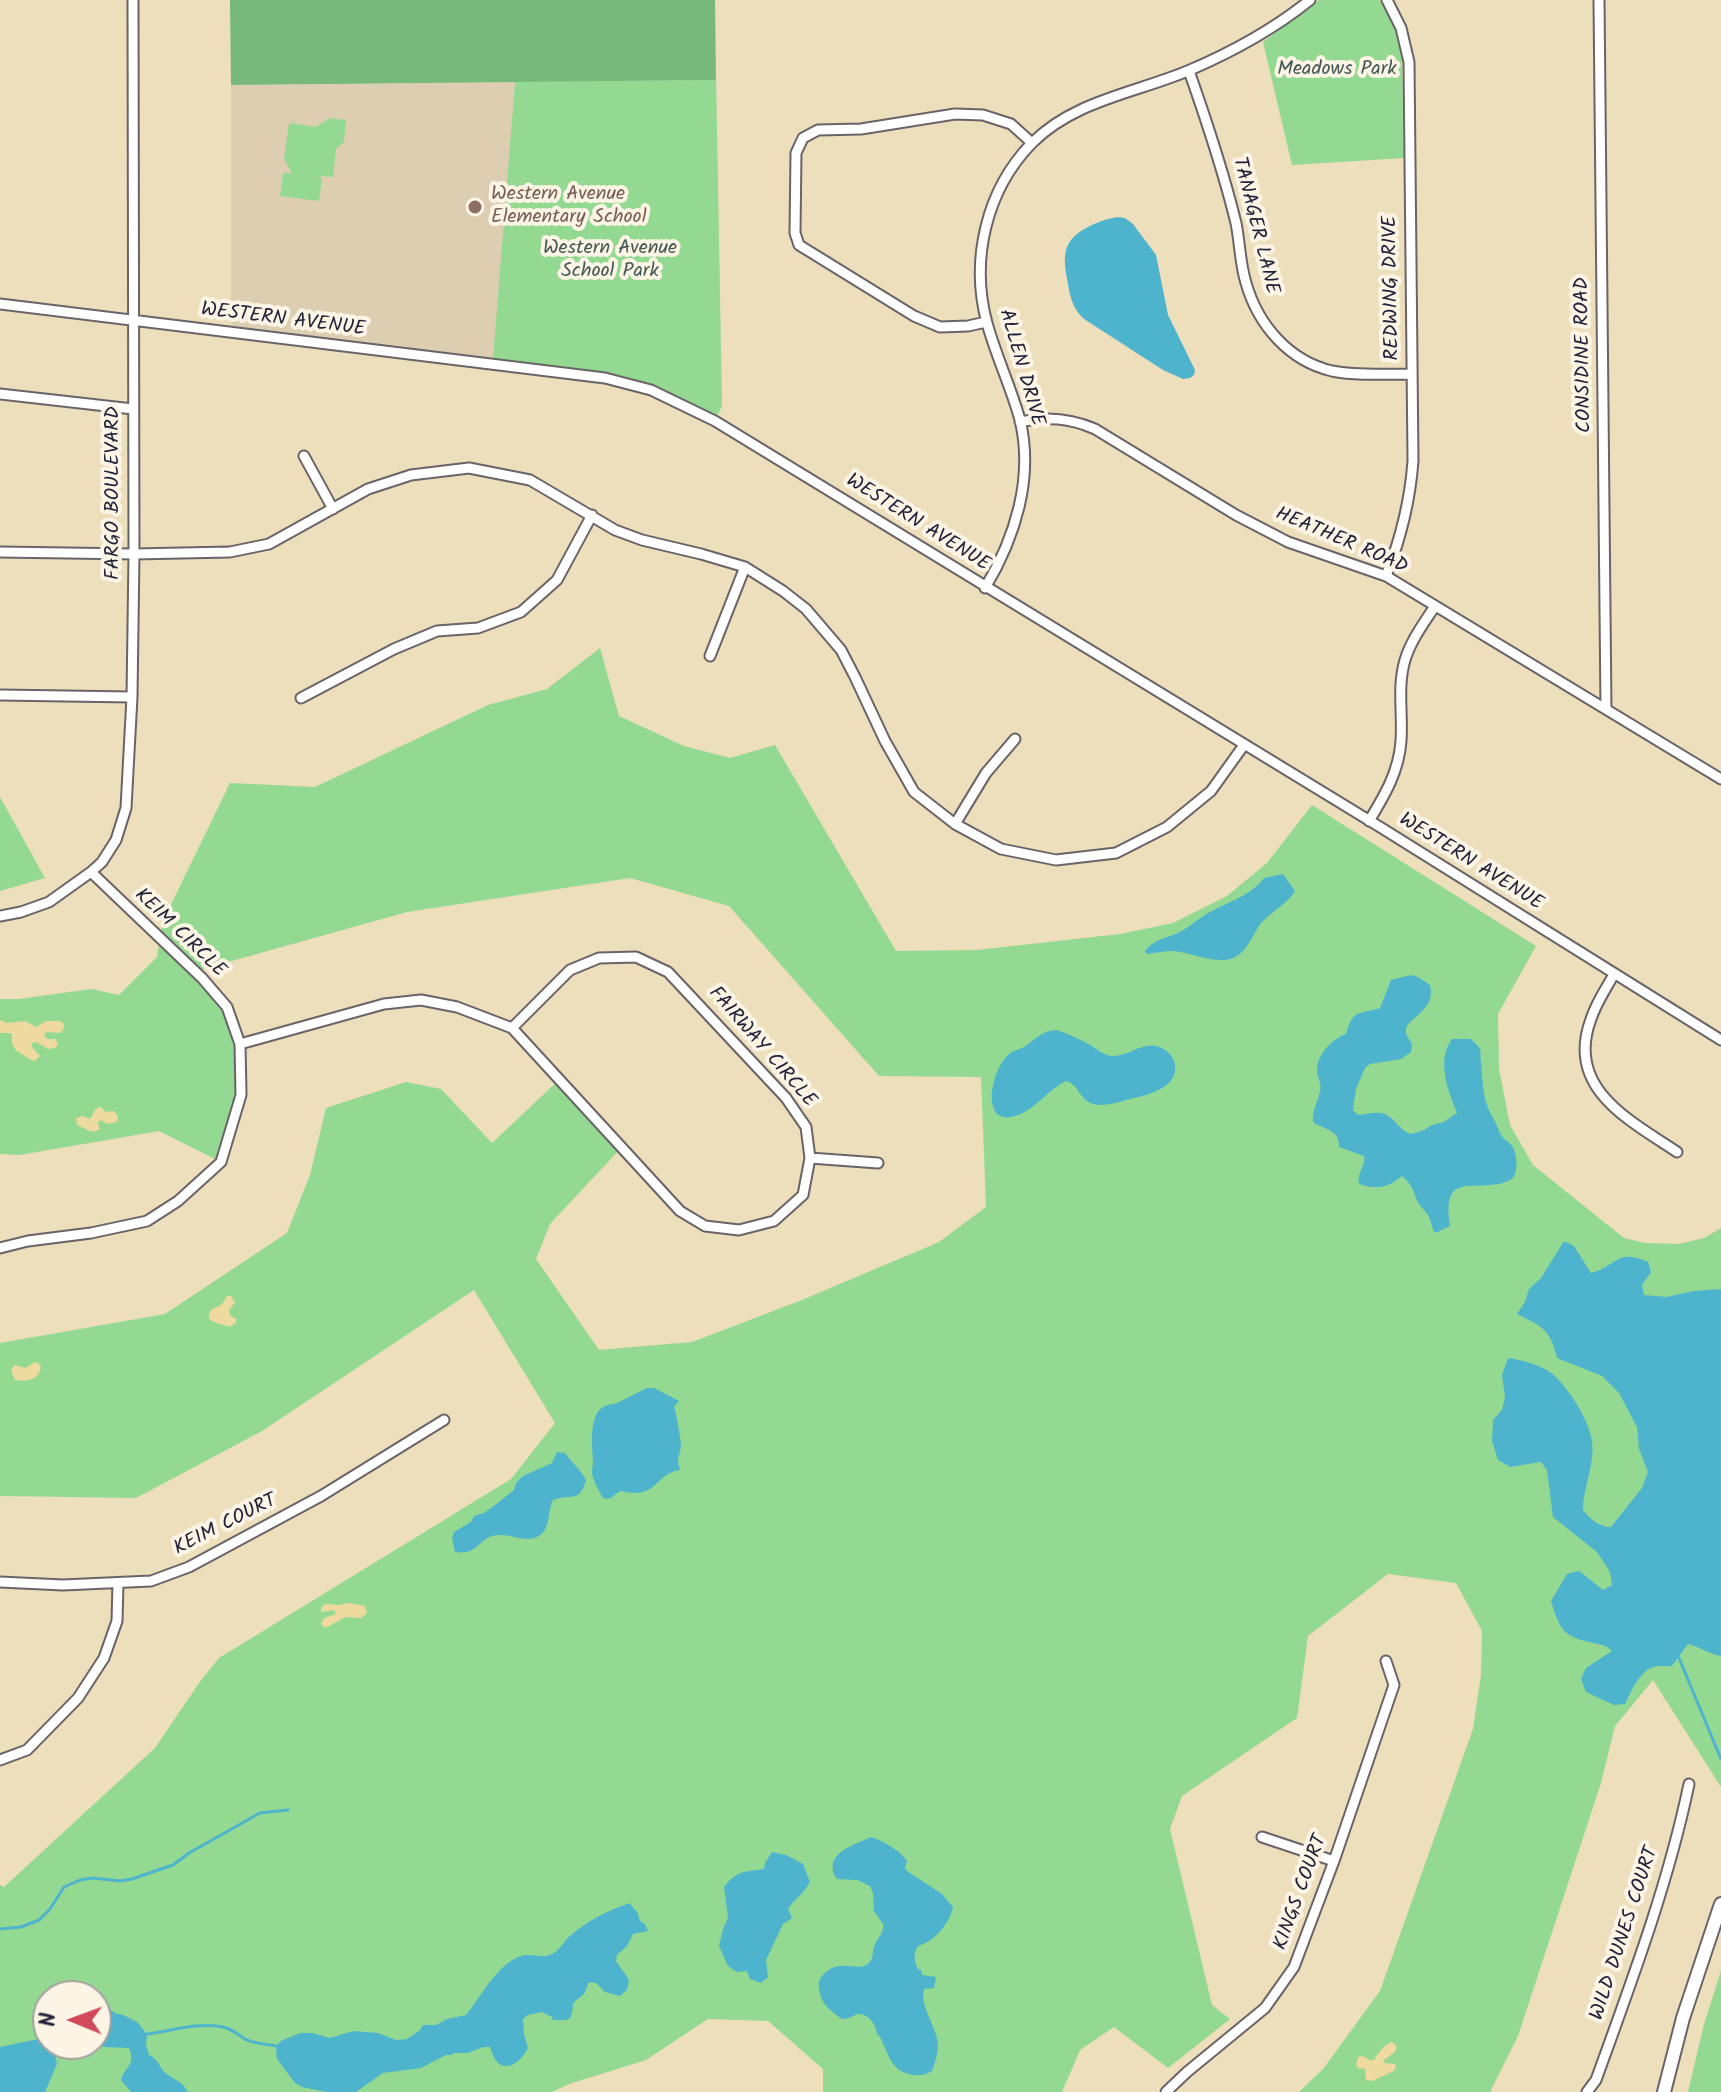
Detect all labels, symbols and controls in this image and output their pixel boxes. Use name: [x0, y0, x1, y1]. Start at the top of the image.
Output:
park label: Meadows Park: [1277, 59, 1397, 83]
street label: TANAGER LANE: [1225, 155, 1283, 297]
place label: Western Avenue Elementary School: [491, 184, 647, 231]
marker: Western Avenue Elementary School: [466, 198, 484, 216]
street label: REDWING DRIVE: [1380, 215, 1406, 361]
park label: Western Avenue School Park: [543, 238, 677, 285]
street label: CONSIDINE ROAD: [1572, 277, 1598, 433]
street label: WESTERN AVENUE: [200, 299, 366, 343]
street label: ALLEN DRIVE: [992, 307, 1048, 429]
street label: FARGO BOULEVARD: [103, 406, 127, 580]
street label: WESTERN AVENUE: [841, 470, 993, 578]
street label: HEATHER ROAD: [1271, 503, 1411, 581]
street label: WESTERN AVENUE: [1394, 809, 1546, 917]
street label: KEIM CIRCLE: [128, 884, 230, 984]
street label: FAIRWAY CIRCLE: [702, 983, 820, 1113]
street label: KEIM COURT: [171, 1490, 281, 1562]
street label: KINGS COURT: [1270, 1832, 1334, 1954]
street label: WILD DUNES COURT: [1587, 1844, 1665, 2024]
north arrow: [32, 1980, 112, 2060]
text: N: [32, 2012, 67, 2027]

